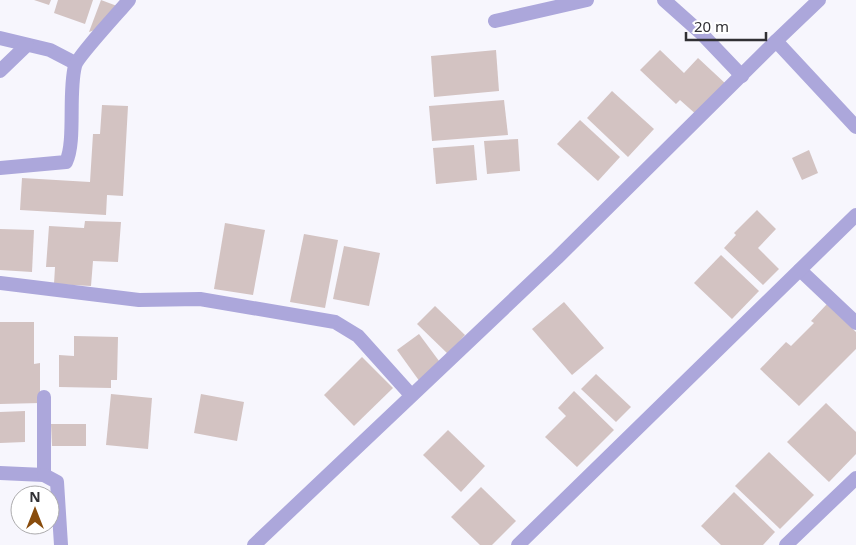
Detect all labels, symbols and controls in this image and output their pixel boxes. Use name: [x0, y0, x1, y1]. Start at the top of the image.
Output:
scale bar: [686, 10, 766, 42]
text: 20 m: [694, 16, 729, 36]
north arrow: [10, 485, 60, 535]
text: N: [29, 487, 41, 506]

